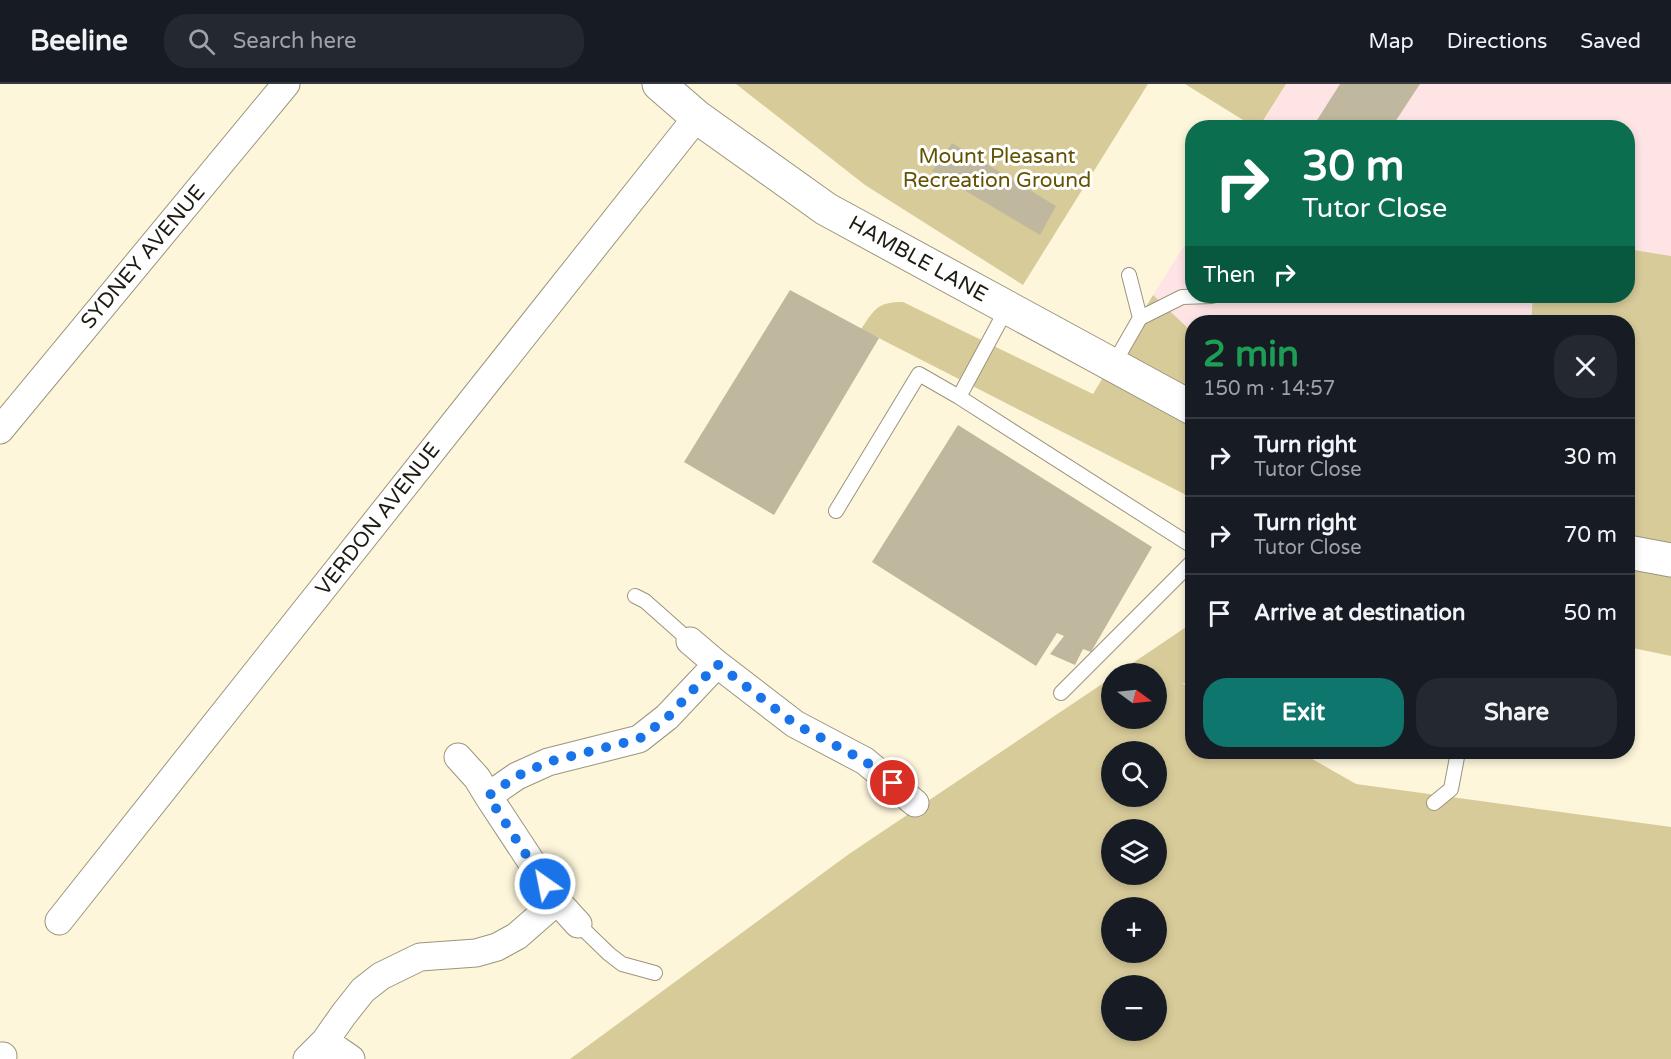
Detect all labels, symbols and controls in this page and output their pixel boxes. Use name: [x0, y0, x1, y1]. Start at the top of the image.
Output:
search box: [164, 14, 584, 68]
text: Beeline: [30, 24, 128, 58]
icon: search: [185, 25, 218, 58]
text: Search here: [233, 28, 357, 54]
text: Map: [1368, 29, 1414, 54]
text: Directions: [1447, 29, 1547, 54]
text: Saved: [1580, 29, 1641, 54]
text: 30 m: [1302, 141, 1404, 192]
park label: Mount Pleasant Recreation Ground: [903, 144, 1091, 193]
icon: right: [1203, 144, 1281, 222]
street label: SYDNEY AVENUE: [76, 180, 210, 334]
text: Tutor Close: [1302, 192, 1447, 225]
street label: HAMBLE LANE: [844, 211, 992, 307]
icon: right: [1268, 258, 1301, 291]
text: Then: [1203, 262, 1256, 288]
text: 2 min: [1203, 333, 1299, 376]
button: close: [1554, 335, 1617, 398]
text: 150 m · 14:57: [1203, 377, 1335, 401]
text: Turn right: [1254, 432, 1356, 458]
street label: VERDON AVENUE: [311, 438, 445, 600]
icon: right: [1203, 441, 1236, 474]
text: 30 m: [1563, 444, 1617, 470]
text: Tutor Close: [1254, 458, 1362, 482]
text: Turn right: [1254, 510, 1356, 536]
icon: right: [1203, 519, 1236, 552]
text: 70 m: [1563, 522, 1617, 548]
text: Tutor Close: [1254, 536, 1362, 560]
icon: arrive: [1203, 597, 1236, 630]
text: Arrive at destination: [1254, 600, 1465, 626]
text: 50 m: [1563, 600, 1617, 626]
north arrow: [1101, 663, 1167, 729]
map controls: [1101, 663, 1167, 1041]
button: Exit: [1203, 678, 1404, 747]
button: Share: [1416, 678, 1617, 747]
button: search: [1101, 741, 1167, 807]
pin: [867, 757, 918, 808]
icon: arrive: [876, 766, 909, 799]
button: layers: [1101, 819, 1167, 885]
position arrow: [513, 852, 577, 916]
button: +: [1101, 897, 1167, 963]
button: −: [1101, 975, 1167, 1041]

